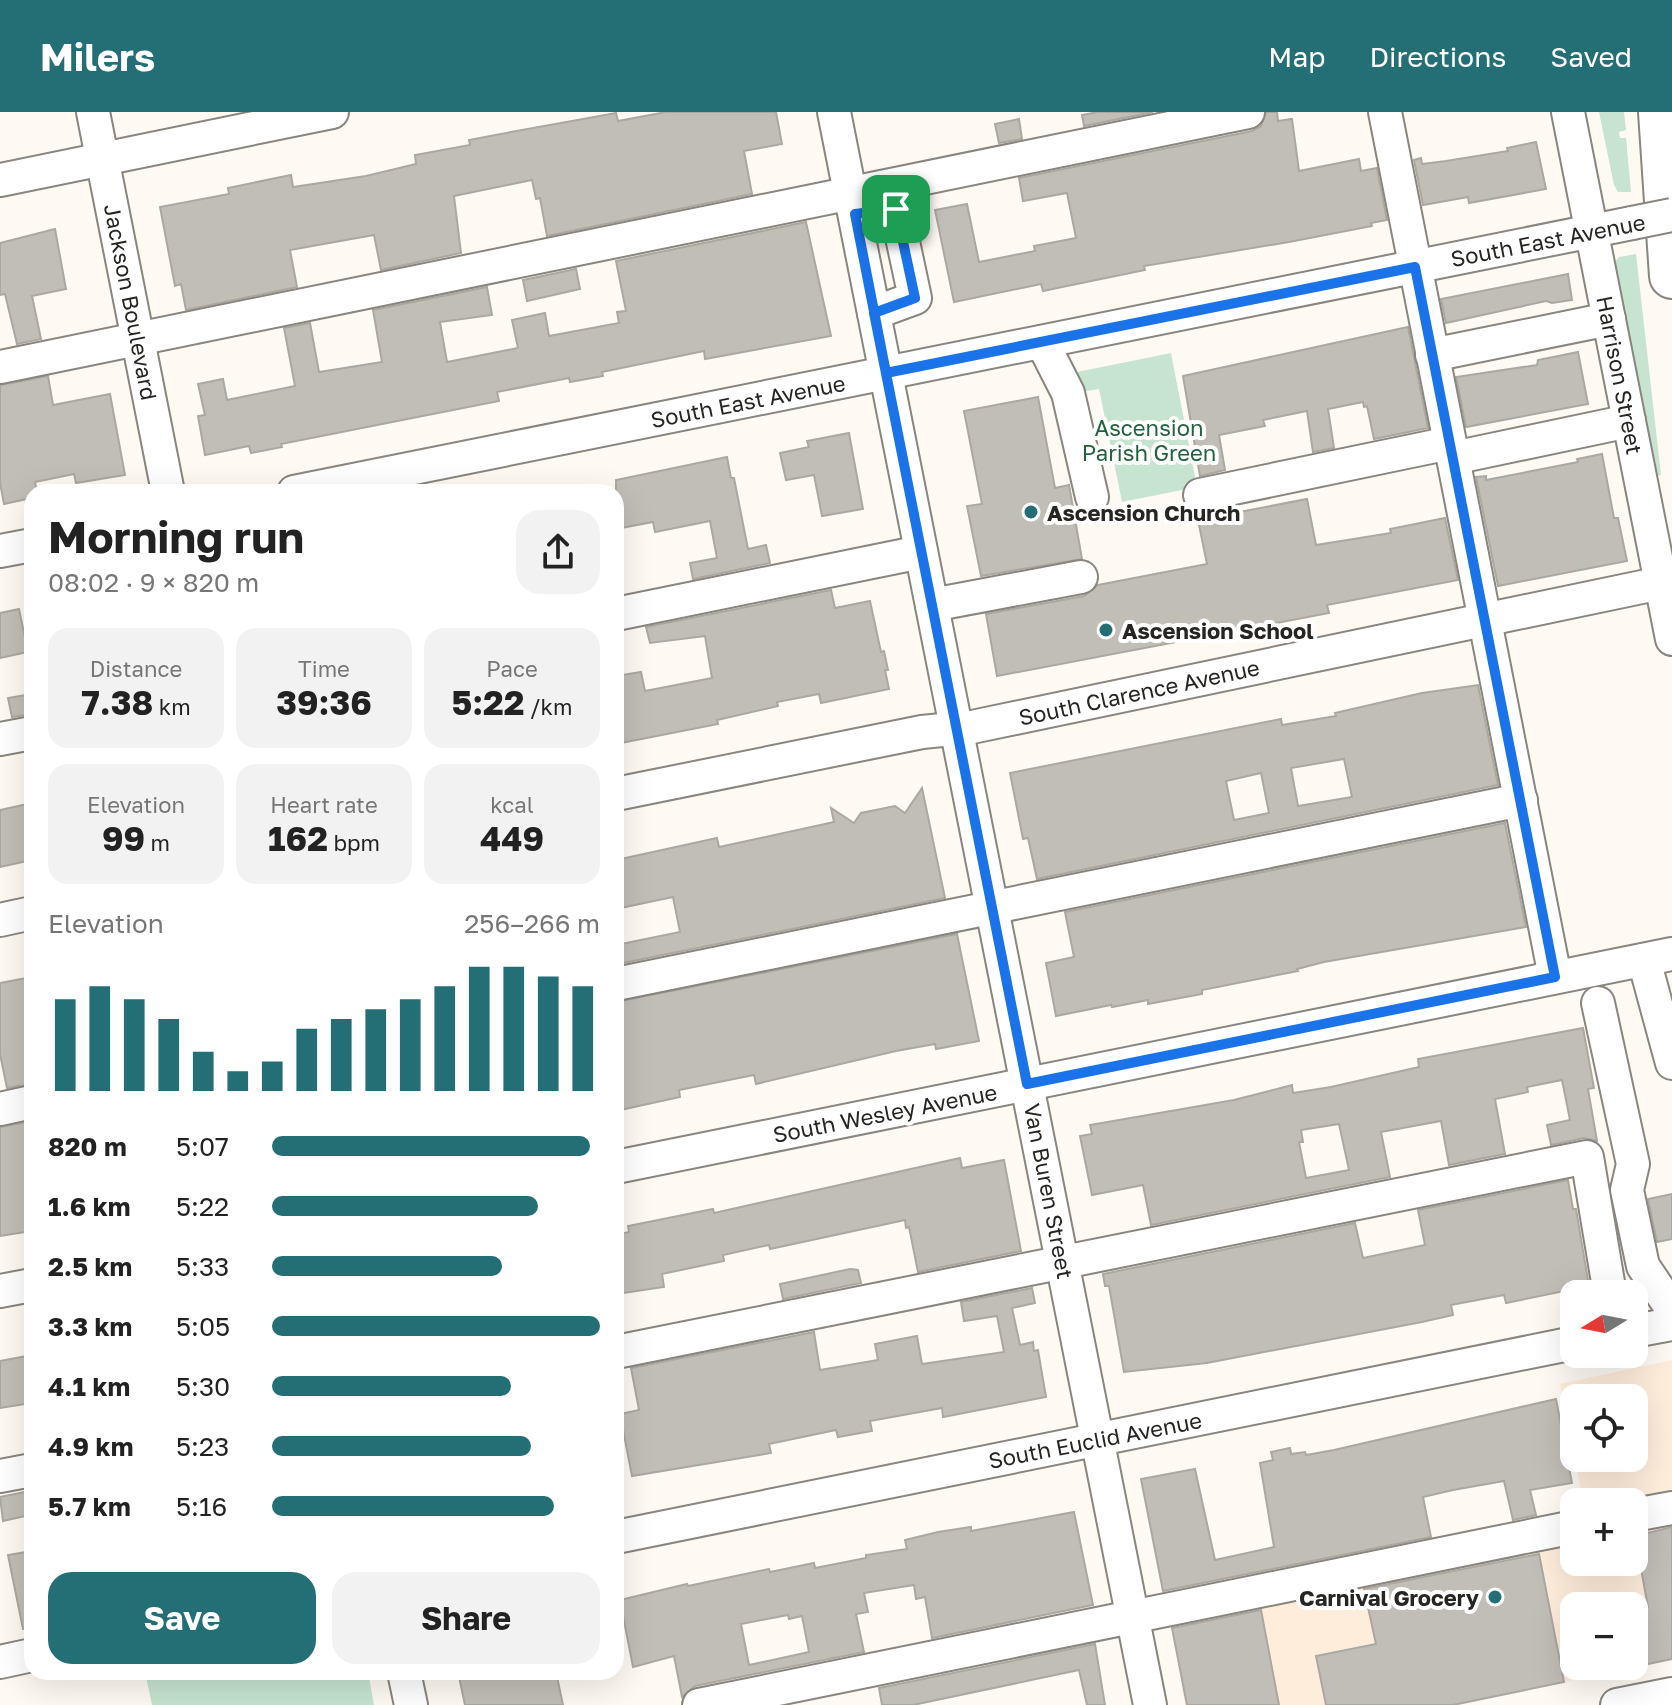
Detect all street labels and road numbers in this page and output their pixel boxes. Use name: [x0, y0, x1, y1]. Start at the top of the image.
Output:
street label: Jackson Boulevard: [99, 202, 163, 402]
street label: South East Avenue: [1448, 208, 1648, 272]
street label: Harrison Street: [1591, 293, 1649, 457]
street label: South East Avenue: [648, 369, 848, 433]
street label: South Clarence Avenue: [1016, 653, 1262, 731]
street label: South Wesley Avenue: [771, 1078, 999, 1148]
street label: Van Buren Street: [1019, 1101, 1079, 1281]
street label: South Euclid Avenue: [986, 1406, 1204, 1474]

